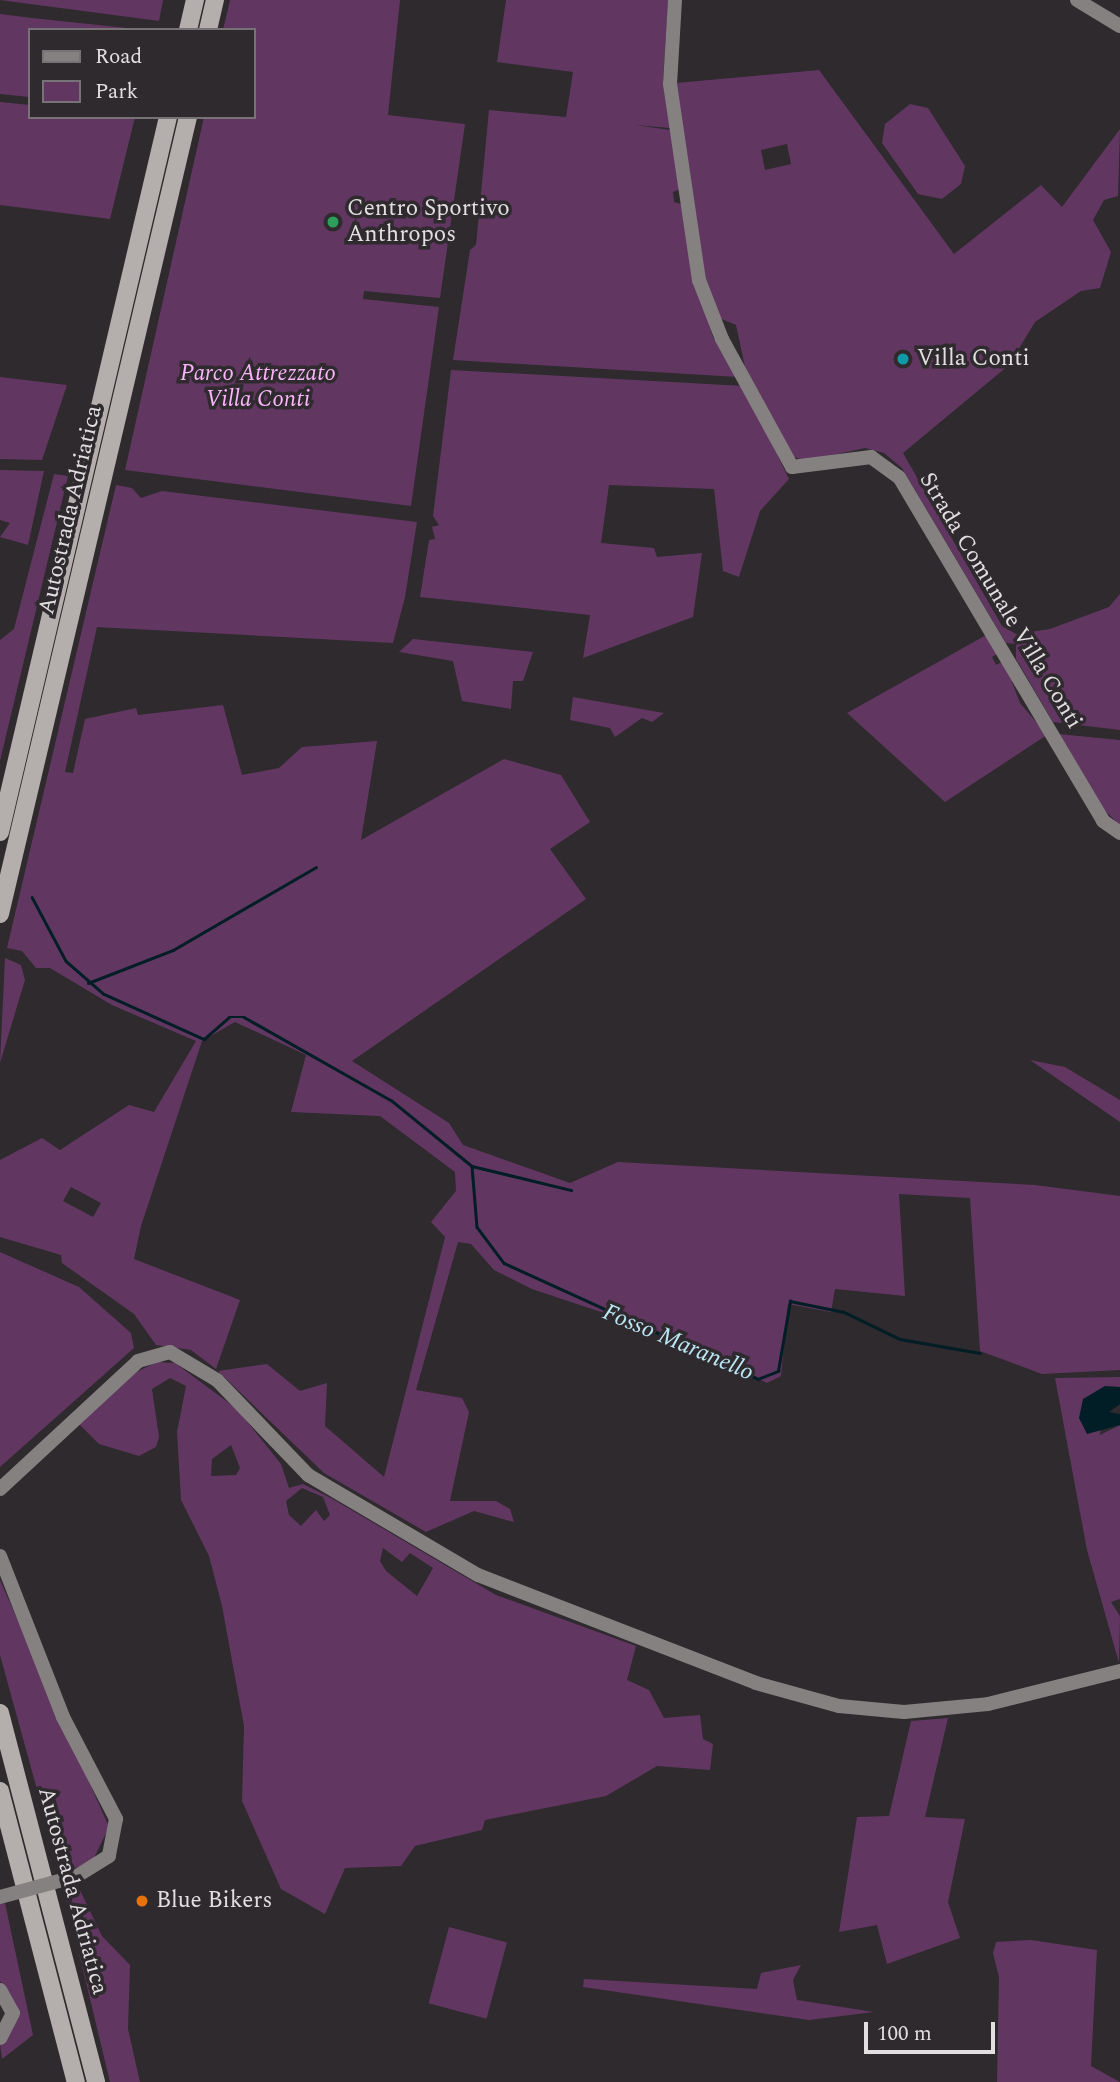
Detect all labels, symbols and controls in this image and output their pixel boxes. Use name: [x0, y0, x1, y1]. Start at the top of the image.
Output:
legend: [28, 28, 256, 119]
text: Road: [95, 41, 142, 73]
text: Park: [95, 76, 138, 108]
place label: Centro Sportivo Anthropos: [347, 195, 510, 249]
marker: Centro Sportivo Anthropos: [325, 214, 341, 230]
place label: Villa Conti: [917, 345, 1030, 373]
marker: Villa Conti: [895, 351, 911, 367]
park label: Parco Attrezzato Villa Conti: [180, 360, 336, 414]
street label: Autostrada Adriatica: [34, 403, 108, 617]
street label: Strada Comunale Villa Conti: [913, 468, 1087, 734]
water label: Fosso Maranello: [598, 1298, 758, 1388]
street label: Autostrada Adriatica: [31, 1784, 113, 1998]
place label: Blue Bikers: [156, 1887, 272, 1915]
marker: Blue Bikers: [134, 1893, 150, 1909]
scale bar: [868, 2008, 999, 2052]
text: 100 m: [877, 2018, 932, 2050]

